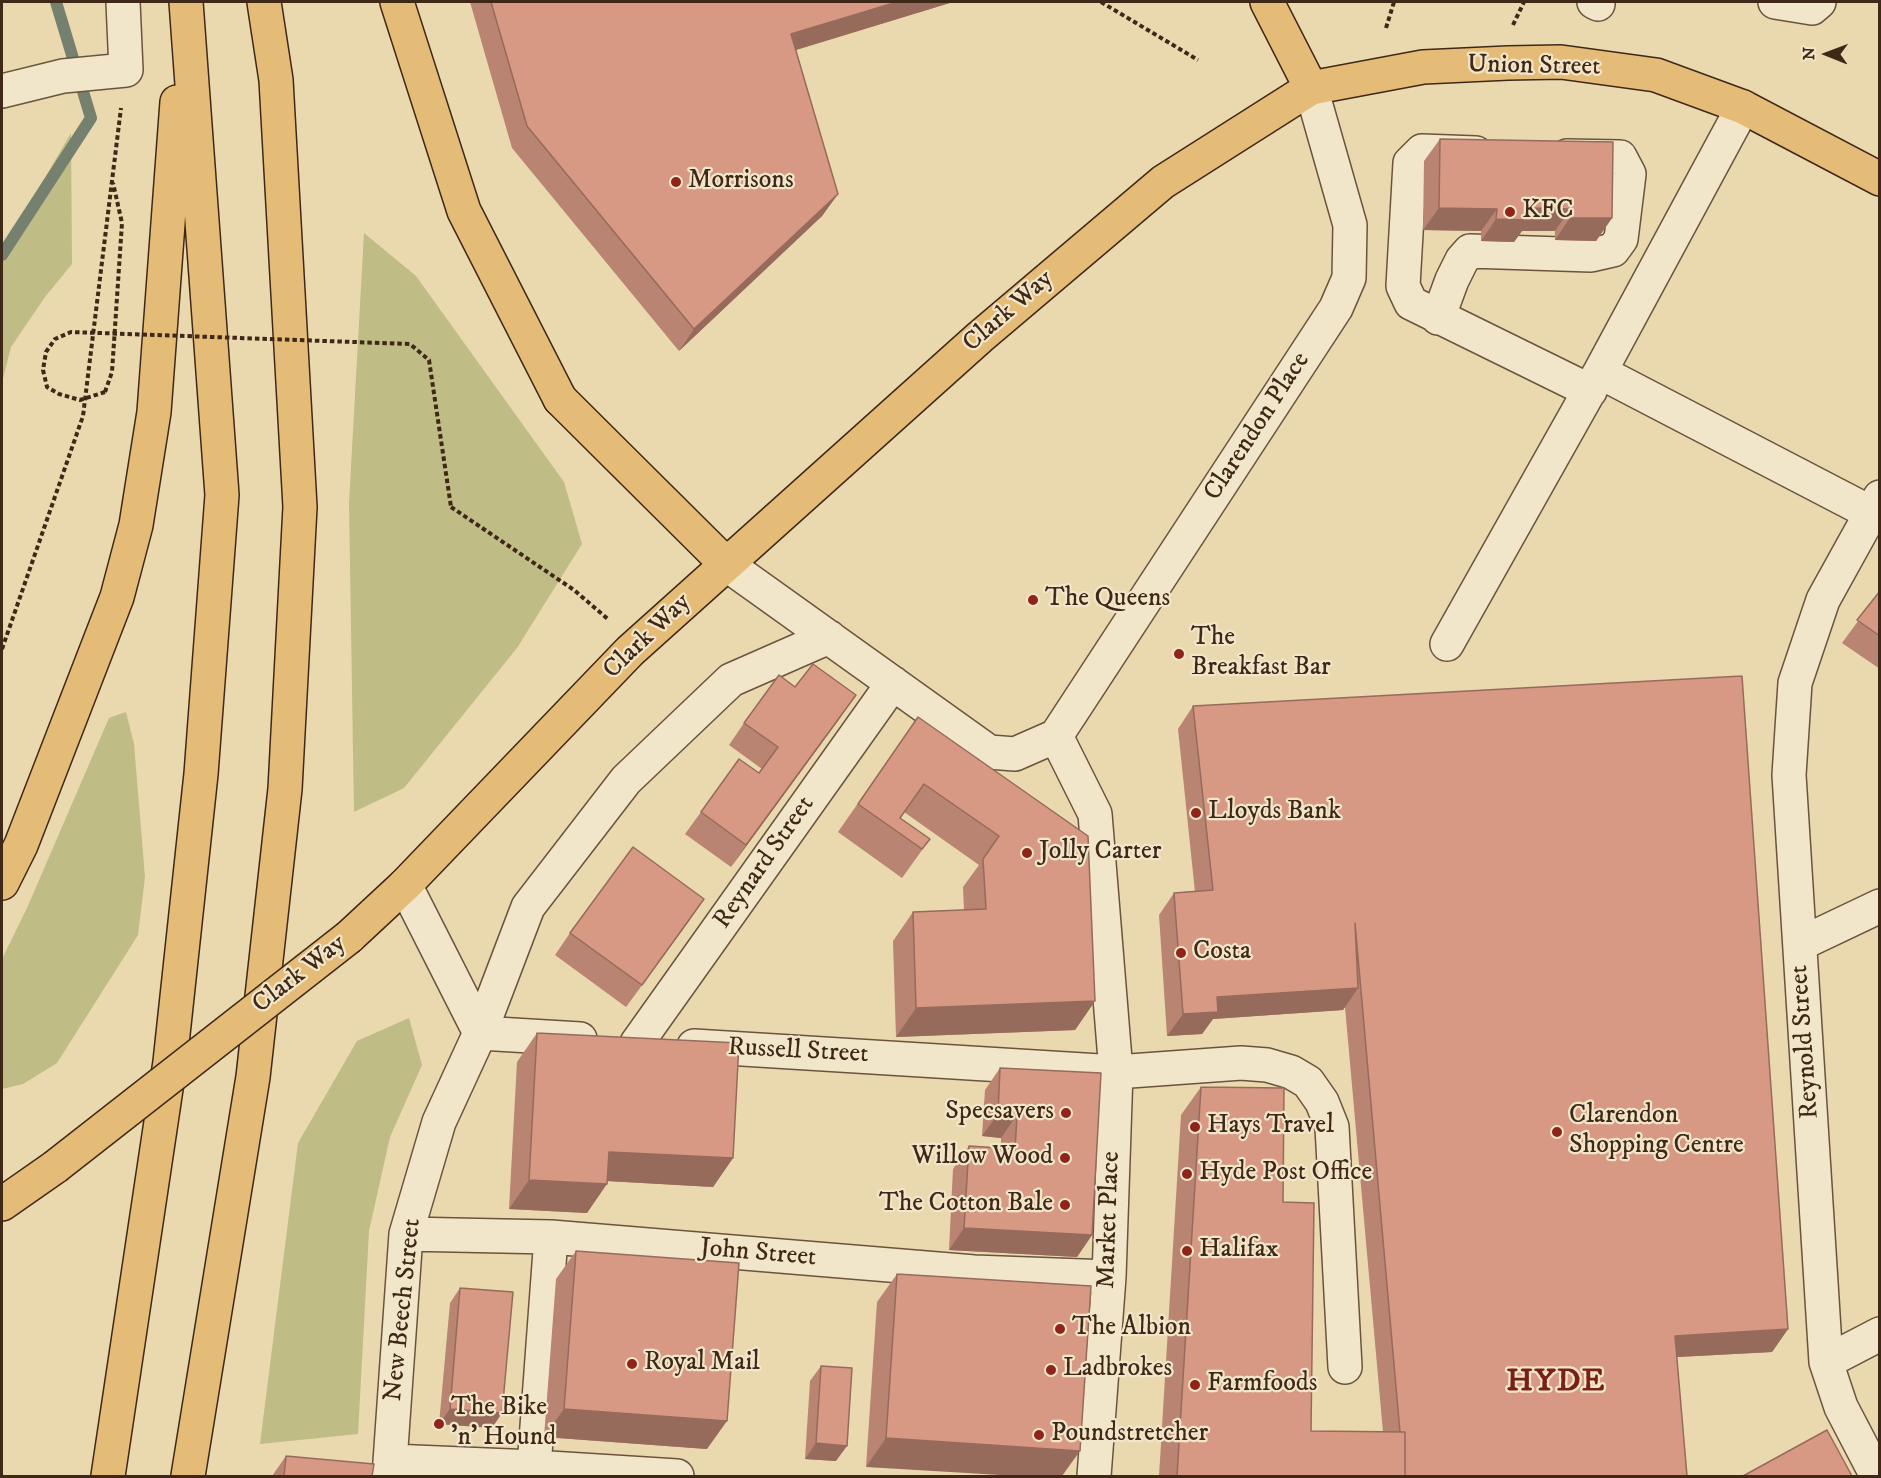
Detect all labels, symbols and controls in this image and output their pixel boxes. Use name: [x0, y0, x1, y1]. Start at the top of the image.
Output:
north arrow: [1797, 24, 1857, 84]
text: N: [1799, 47, 1819, 60]
street label: Union Street: [1467, 50, 1601, 84]
place label: Morrisons: [688, 166, 794, 198]
marker: Morrisons: [669, 175, 683, 189]
place label: KFC: [1522, 196, 1573, 228]
marker: KFC: [1503, 205, 1517, 219]
street label: Clark Way: [957, 264, 1061, 360]
street label: Clarendon Place: [1198, 347, 1318, 507]
place label: The Queens: [1045, 584, 1170, 616]
street label: Clark Way: [598, 588, 698, 686]
marker: The Queens: [1026, 593, 1040, 607]
place label: The Breakfast Bar: [1191, 623, 1331, 684]
marker: The Breakfast Bar: [1172, 647, 1186, 661]
street label: Reynard Street: [708, 791, 822, 935]
place label: Lloyds Bank: [1208, 797, 1341, 829]
marker: Lloyds Bank: [1189, 806, 1203, 820]
place label: Jolly Carter: [1039, 837, 1161, 869]
marker: Jolly Carter: [1020, 846, 1034, 860]
street label: Clark Way: [247, 929, 353, 1021]
place label: Costa: [1193, 937, 1251, 969]
marker: Costa: [1174, 946, 1188, 960]
street label: Reynold Street: [1785, 964, 1827, 1120]
street label: Russell Street: [727, 1033, 869, 1071]
place label: Specsavers: [945, 1097, 1054, 1129]
place label: Clarendon Shopping Centre: [1569, 1101, 1744, 1162]
marker: Specsavers: [1059, 1106, 1073, 1120]
place label: Hays Travel: [1207, 1111, 1334, 1143]
marker: Hays Travel: [1188, 1120, 1202, 1134]
marker: Clarendon Shopping Centre: [1550, 1125, 1564, 1139]
place label: Willow Wood: [911, 1142, 1053, 1174]
marker: Willow Wood: [1058, 1151, 1072, 1165]
street label: Market Place: [1092, 1151, 1128, 1289]
place label: Hyde Post Office: [1199, 1158, 1372, 1190]
marker: Hyde Post Office: [1180, 1167, 1194, 1181]
place label: The Cotton Bale: [879, 1189, 1053, 1221]
marker: The Cotton Bale: [1058, 1198, 1072, 1212]
street label: New Beech Street: [379, 1217, 429, 1403]
street label: John Street: [699, 1233, 817, 1275]
place label: Halifax: [1199, 1235, 1278, 1267]
marker: Halifax: [1180, 1244, 1194, 1258]
place label: The Albion: [1072, 1313, 1191, 1345]
marker: The Albion: [1053, 1322, 1067, 1336]
place label: Royal Mail: [644, 1348, 760, 1380]
place label: Ladbrokes: [1063, 1354, 1172, 1386]
marker: Royal Mail: [625, 1357, 639, 1371]
marker: Ladbrokes: [1044, 1363, 1058, 1377]
district label: HYDE: [1506, 1364, 1606, 1402]
place label: Farmfoods: [1207, 1369, 1318, 1401]
marker: Farmfoods: [1188, 1378, 1202, 1392]
place label: The Bike 'n' Hound: [451, 1393, 556, 1454]
marker: The Bike 'n' Hound: [432, 1417, 446, 1431]
place label: Poundstretcher: [1051, 1419, 1208, 1451]
marker: Poundstretcher: [1032, 1428, 1046, 1442]

